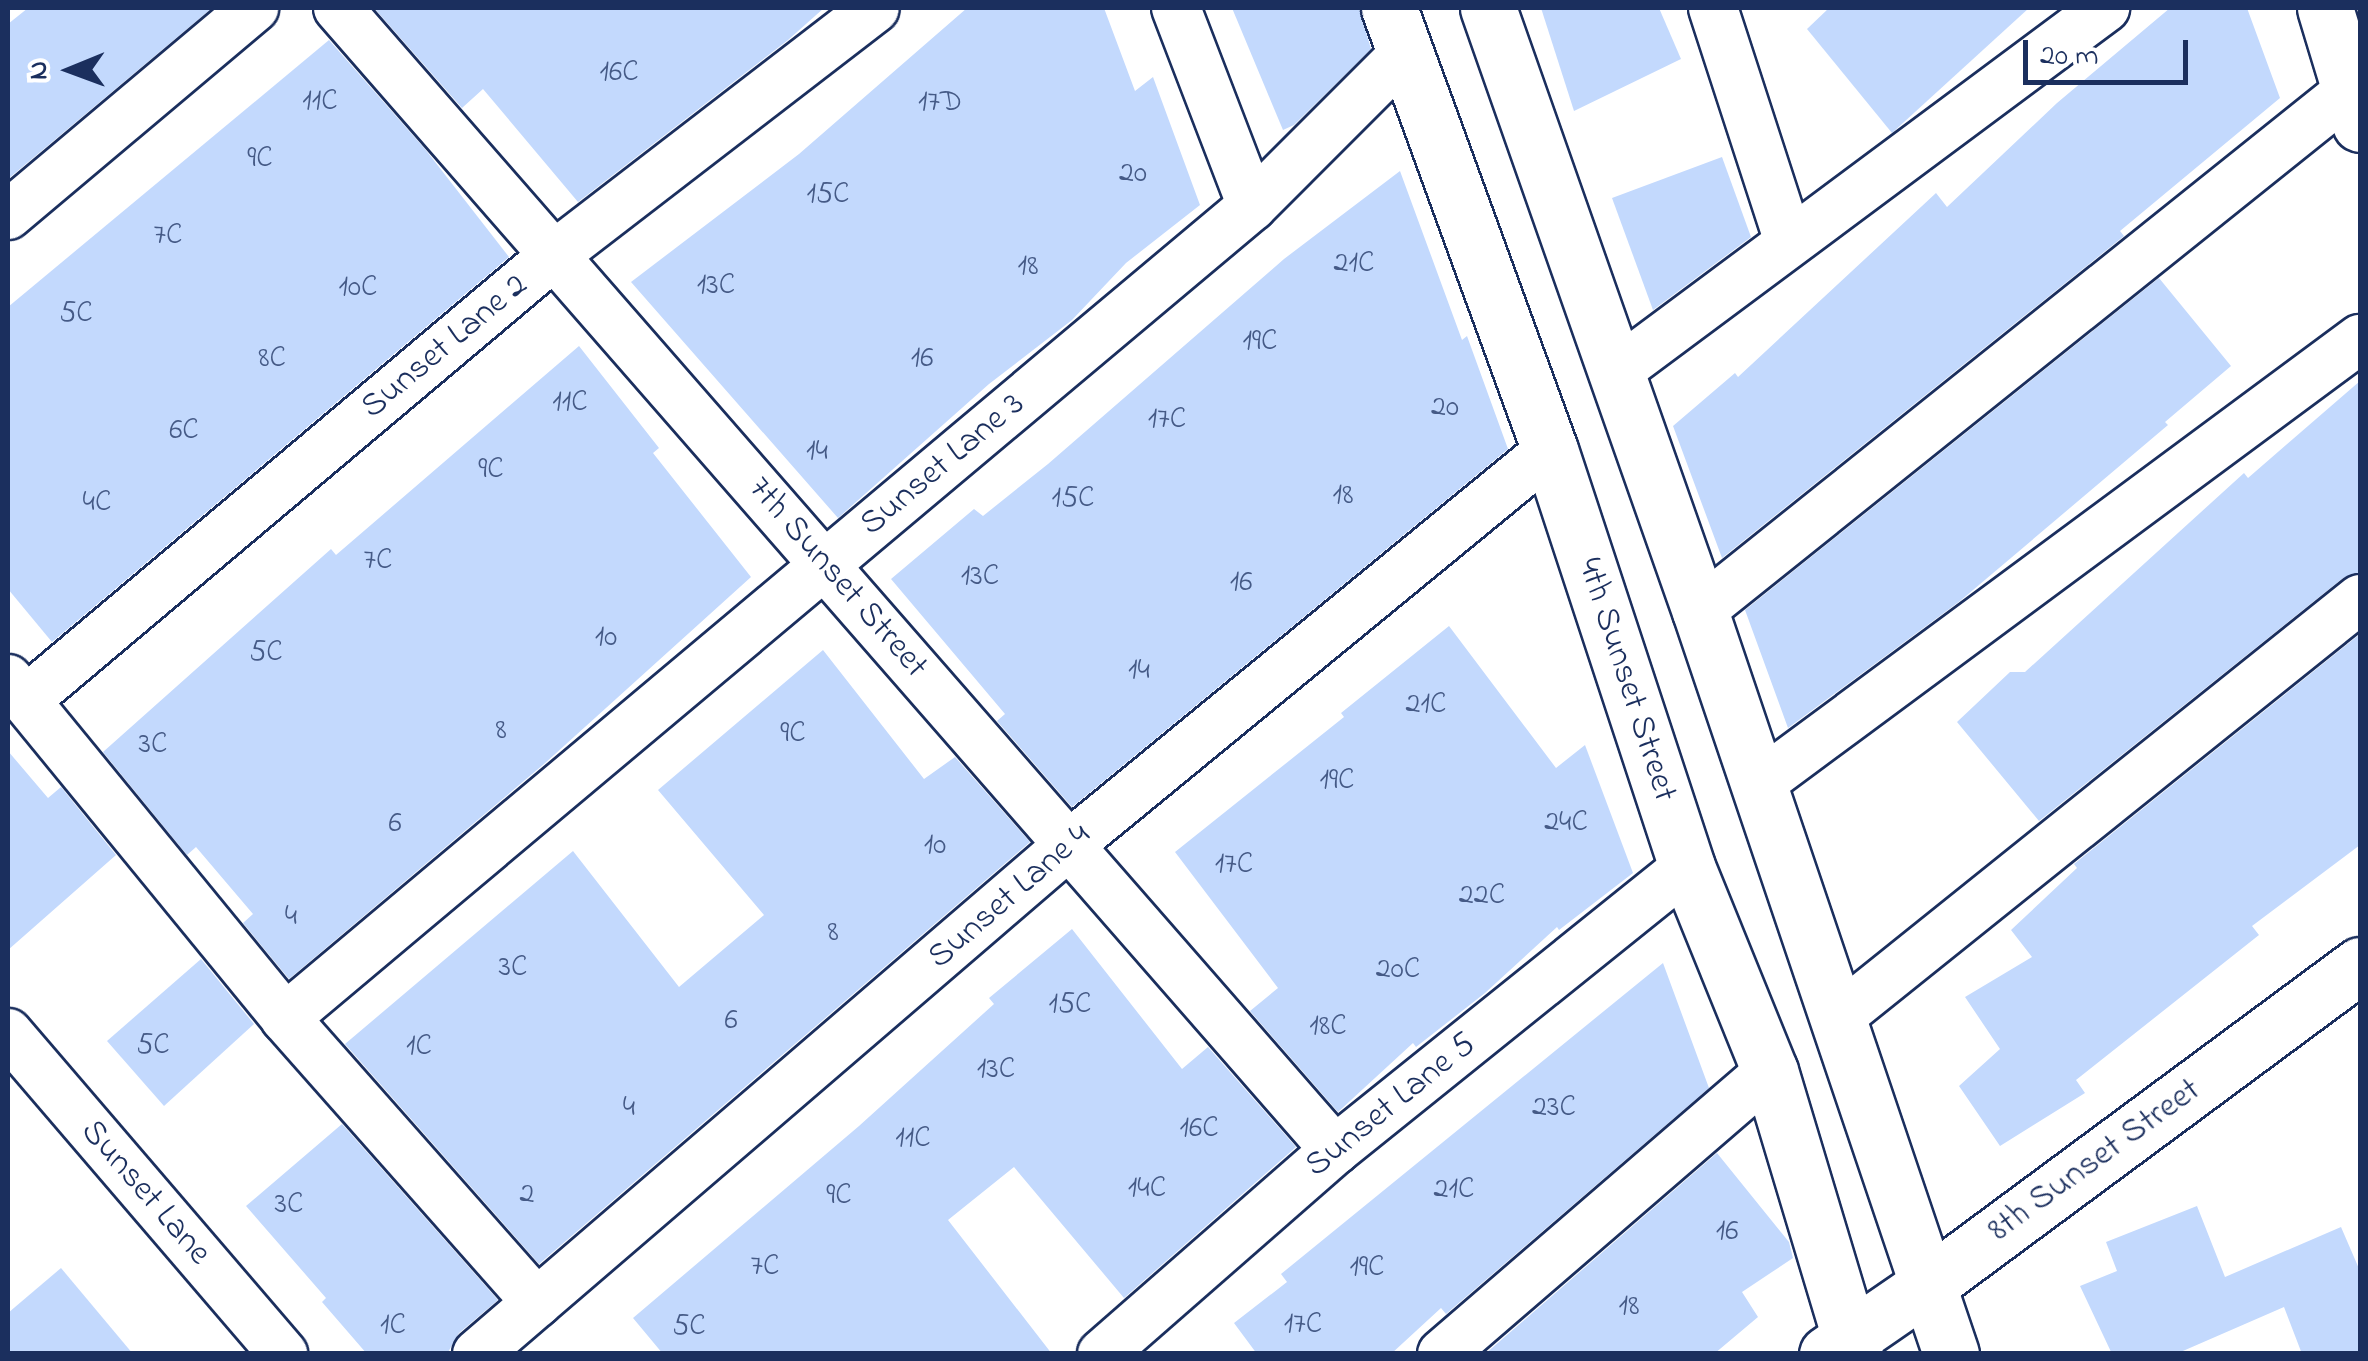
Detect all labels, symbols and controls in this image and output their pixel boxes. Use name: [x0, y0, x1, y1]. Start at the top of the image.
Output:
north arrow: [20, 20, 120, 120]
scale bar: [2028, 20, 2193, 82]
text: 20 m: [2040, 35, 2099, 79]
house number: 16C: [599, 55, 639, 91]
text: N: [19, 61, 60, 80]
house number: 11C: [302, 84, 338, 120]
house number: 17D: [918, 85, 962, 121]
house number: 9C: [247, 141, 273, 177]
house number: 20: [1119, 156, 1147, 192]
house number: 15C: [806, 177, 850, 213]
house number: 7C: [154, 218, 182, 254]
house number: 21C: [1334, 246, 1374, 282]
house number: 18: [1018, 249, 1038, 285]
street label: Sunset Lane 2: [353, 265, 537, 429]
house number: 13C: [697, 268, 735, 304]
house number: 10C: [339, 270, 377, 306]
house number: 5C: [59, 296, 93, 332]
house number: 19C: [1242, 324, 1278, 360]
house number: 8C: [258, 341, 286, 377]
house number: 16: [911, 341, 933, 377]
street label: Sunset Lane 3: [852, 384, 1034, 546]
house number: 11C: [552, 385, 588, 421]
house number: 20: [1431, 390, 1459, 426]
house number: 17C: [1148, 402, 1186, 438]
house number: 6C: [169, 413, 199, 449]
house number: 14: [806, 434, 828, 470]
house number: 9C: [478, 452, 504, 488]
street label: 7th Sunset Street: [738, 469, 936, 687]
house number: 18: [1333, 478, 1353, 514]
house number: 15C: [1051, 481, 1095, 517]
house number: 4C: [83, 485, 111, 521]
house number: 7C: [364, 543, 392, 579]
street label: 4th Sunset Street: [1567, 553, 1685, 807]
house number: 13C: [961, 559, 999, 595]
house number: 16: [1230, 565, 1252, 601]
house number: 10: [595, 620, 617, 656]
house number: 5C: [249, 635, 283, 671]
house number: 14: [1128, 653, 1150, 689]
house number: 21C: [1406, 687, 1446, 723]
house number: 8: [495, 713, 507, 749]
house number: 9C: [780, 716, 806, 752]
house number: 3C: [139, 727, 167, 763]
house number: 19C: [1319, 763, 1355, 799]
house number: 24C: [1544, 805, 1588, 841]
house number: 6: [388, 806, 402, 842]
street label: Sunset Lane 4: [920, 815, 1100, 979]
house number: 10: [924, 828, 946, 864]
house number: 17C: [1215, 847, 1253, 883]
house number: 22C: [1459, 878, 1505, 914]
house number: 4: [285, 899, 297, 935]
house number: 8: [827, 915, 839, 951]
house number: 3C: [499, 950, 527, 986]
house number: 20C: [1376, 952, 1420, 988]
house number: 15C: [1048, 987, 1092, 1023]
house number: 6: [724, 1003, 738, 1039]
house number: 18C: [1309, 1009, 1347, 1045]
street label: Sunset Lane 5: [1297, 1024, 1485, 1188]
house number: 5C: [136, 1028, 170, 1064]
house number: 1C: [406, 1029, 432, 1065]
house number: 13C: [977, 1052, 1015, 1088]
street label: 8th Sunset Street: [1981, 1070, 2209, 1252]
house number: 4: [623, 1090, 635, 1126]
house number: 23C: [1532, 1090, 1576, 1126]
house number: 16C: [1179, 1111, 1219, 1147]
street label: Sunset Lane: [71, 1112, 219, 1274]
house number: 11C: [895, 1121, 931, 1157]
house number: 14C: [1128, 1171, 1166, 1207]
house number: 21C: [1434, 1172, 1474, 1208]
house number: 2: [520, 1177, 534, 1213]
house number: 9C: [826, 1178, 852, 1214]
house number: 3C: [275, 1187, 303, 1223]
house number: 16: [1716, 1214, 1738, 1250]
house number: 7C: [751, 1249, 779, 1285]
house number: 19C: [1349, 1250, 1385, 1286]
house number: 18: [1619, 1289, 1639, 1325]
house number: 17C: [1284, 1307, 1322, 1343]
house number: 1C: [380, 1308, 406, 1344]
house number: 5C: [672, 1309, 706, 1345]

